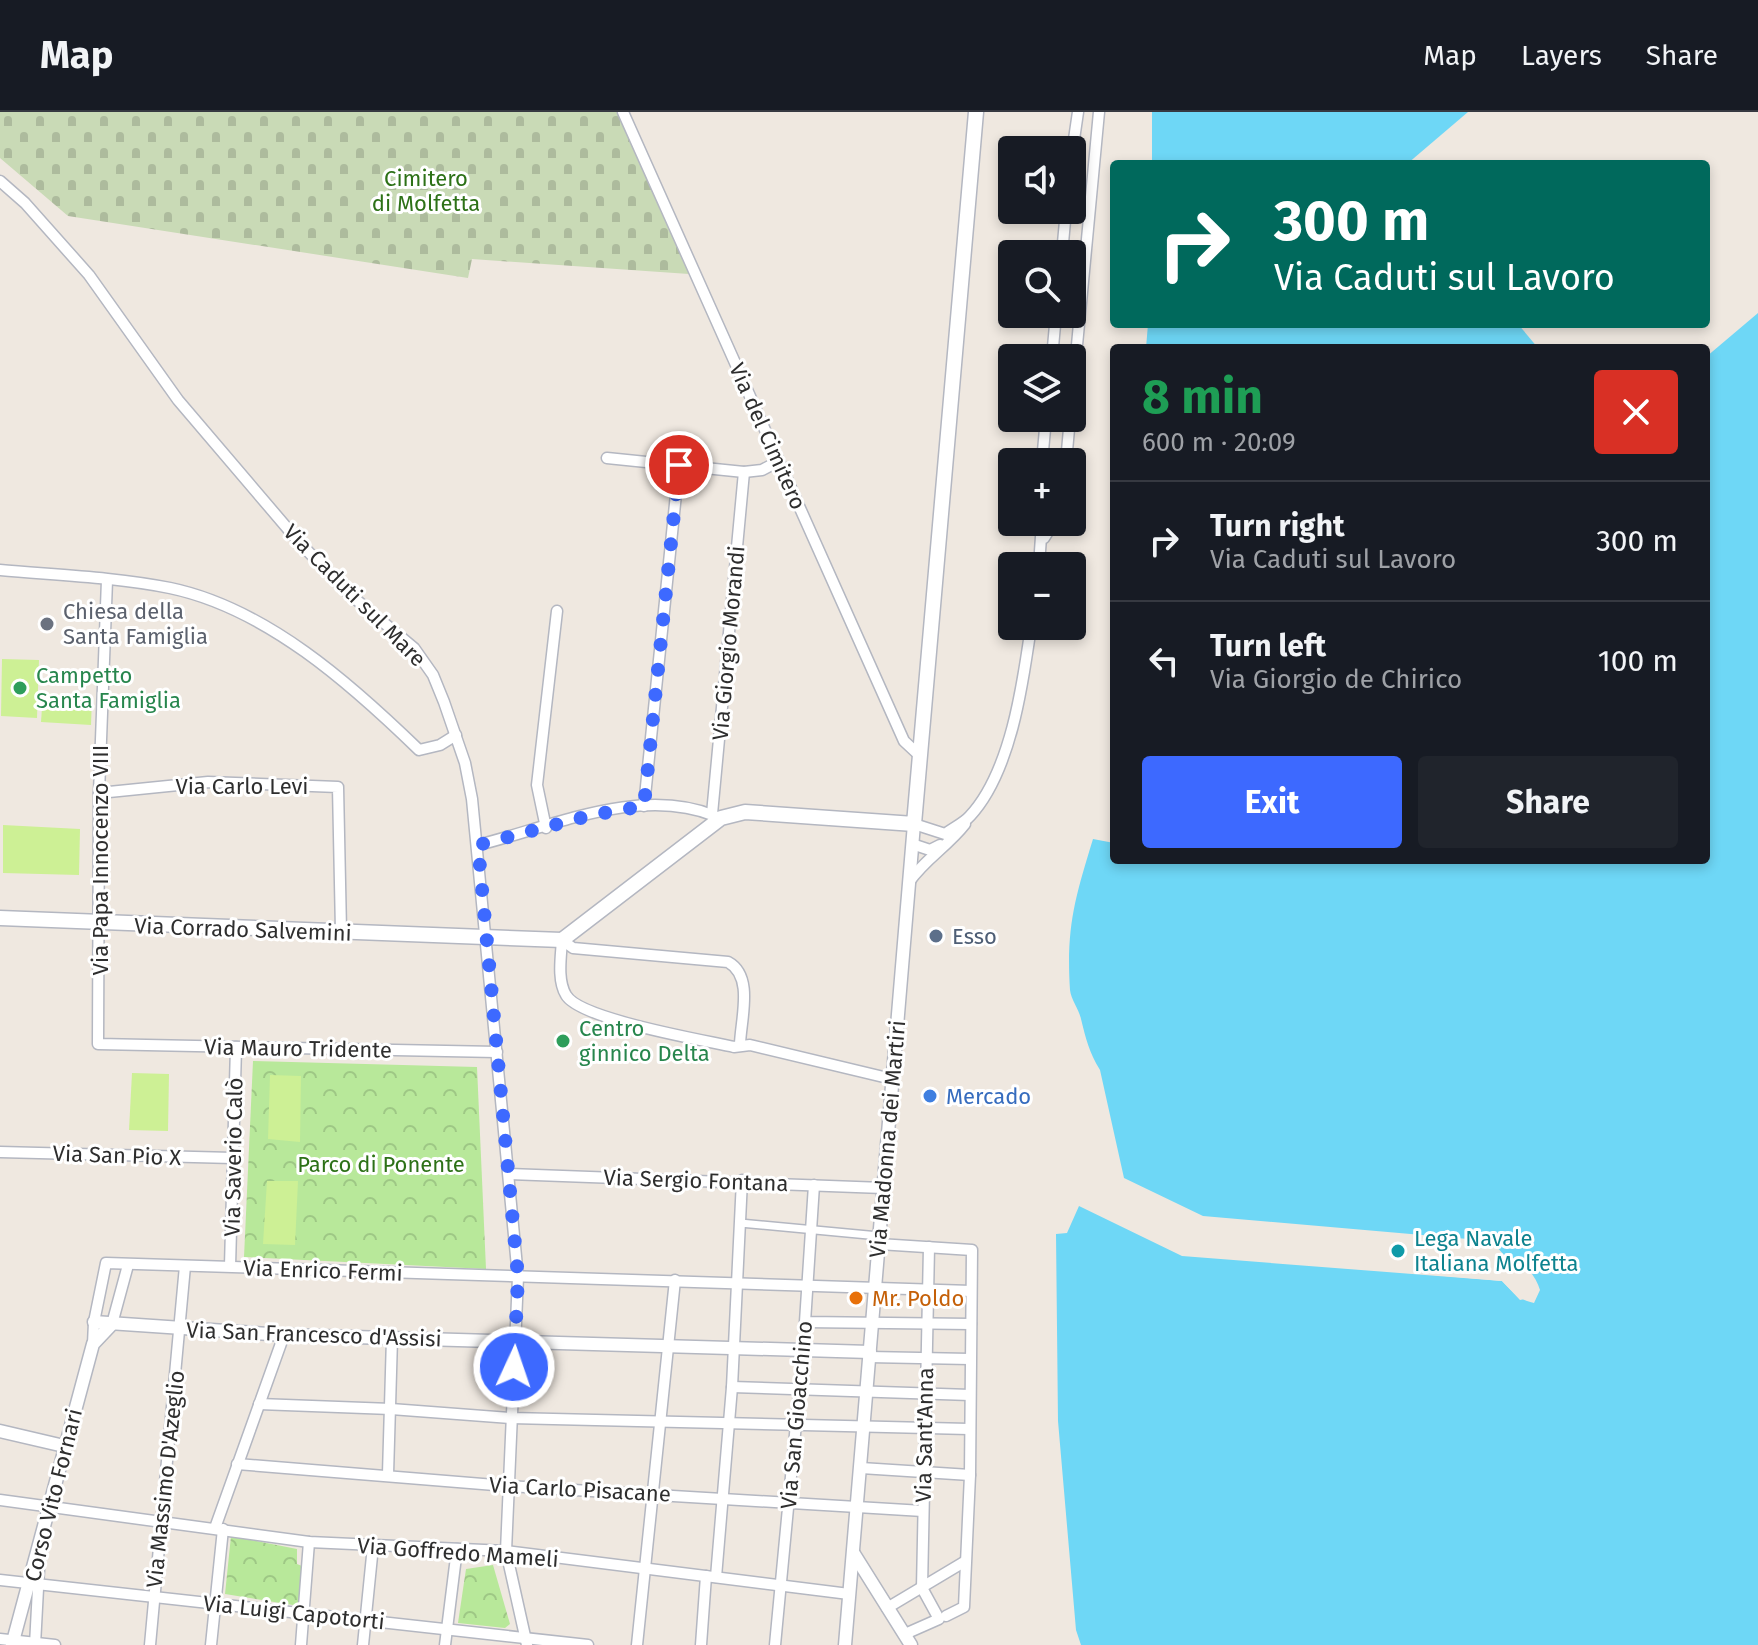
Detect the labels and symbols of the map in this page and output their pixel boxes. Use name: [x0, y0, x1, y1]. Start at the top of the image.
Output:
park label: Cimitero di Molfetta: [372, 165, 480, 217]
street label: Via del Cimitero: [723, 359, 812, 514]
pin: [645, 431, 713, 499]
street label: Via Caduti sul Mare: [278, 518, 432, 672]
street label: Via Giorgio Morandi: [707, 544, 750, 742]
place label: Chiesa della Santa Famiglia: [63, 598, 208, 650]
marker: Chiesa della Santa Famiglia: [38, 615, 56, 633]
place label: Campetto Santa Famiglia: [36, 662, 181, 714]
marker: Campetto Santa Famiglia: [11, 679, 29, 697]
street label: Via Papa Innocenzo VIII: [87, 745, 114, 975]
street label: Via Carlo Levi: [175, 773, 309, 800]
street label: Via Corrado Salvemini: [134, 912, 352, 947]
place label: Esso: [952, 923, 997, 950]
marker: Esso: [927, 927, 945, 945]
place label: Centro ginnico Delta: [579, 1015, 710, 1067]
street label: Via Madonna dei Martiri: [864, 1019, 911, 1259]
marker: Centro ginnico Delta: [554, 1032, 572, 1050]
street label: Via Mauro Tridente: [204, 1033, 392, 1064]
street label: Via Saverio Calò: [219, 1077, 248, 1237]
place label: Mercado: [946, 1083, 1031, 1110]
marker: Mercado: [921, 1087, 939, 1105]
street label: Via San Pio X: [52, 1140, 182, 1171]
park label: Parco di Ponente: [297, 1151, 465, 1178]
street label: Via Sergio Fontana: [603, 1164, 789, 1197]
place label: Lega Navale Italiana Molfetta: [1414, 1225, 1579, 1277]
marker: Lega Navale Italiana Molfetta: [1389, 1242, 1407, 1260]
street label: Via Enrico Fermi: [243, 1254, 403, 1287]
place label: Mr. Poldo: [872, 1285, 964, 1312]
marker: Mr. Poldo: [847, 1289, 865, 1307]
street label: Via San Francesco d'Assisi: [186, 1317, 442, 1352]
street label: Via San Gioacchino: [775, 1320, 818, 1510]
position arrow: [472, 1325, 556, 1409]
street label: Via Sant'Anna: [910, 1367, 939, 1503]
street label: Via Massimo D'Azeglio: [141, 1369, 190, 1589]
street label: Corso Vito Fornari: [19, 1406, 88, 1585]
street label: Via Carlo Pisacane: [488, 1471, 672, 1508]
street label: Via Goffredo Mameli: [356, 1532, 560, 1573]
street label: Via Luigi Capotorti: [202, 1590, 386, 1635]

